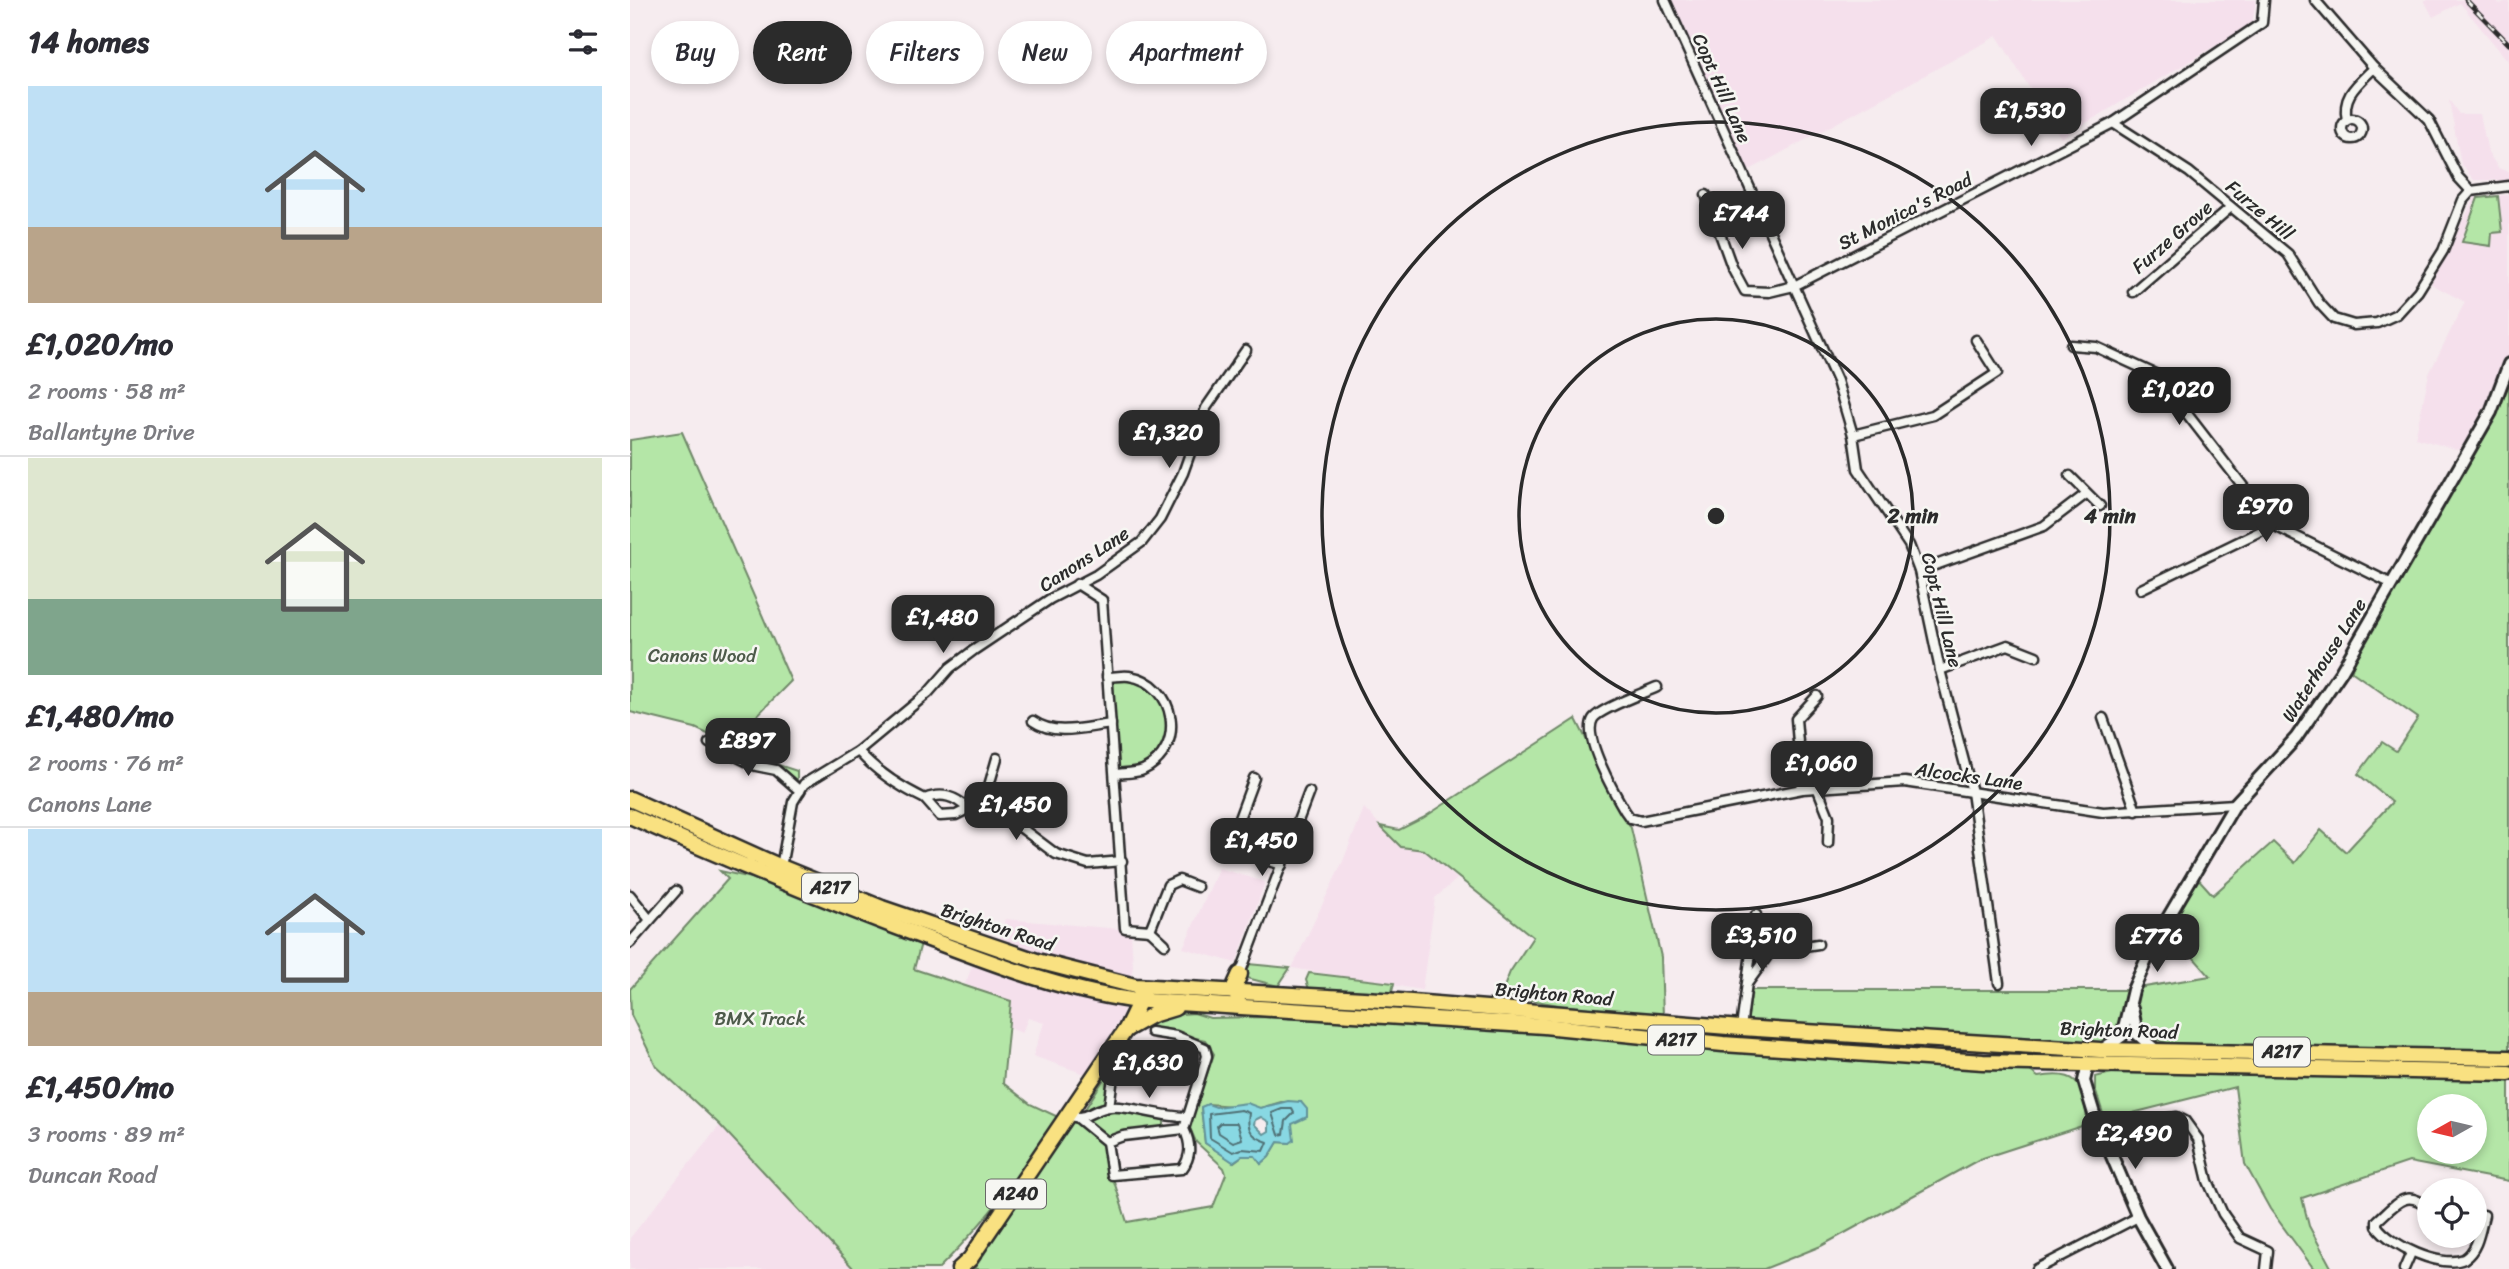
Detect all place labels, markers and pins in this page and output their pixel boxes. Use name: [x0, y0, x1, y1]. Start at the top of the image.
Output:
pin: £1,530: [1974, 88, 2088, 148]
pin: £744: [1701, 191, 1783, 251]
pin: £1,020: [2122, 368, 2236, 427]
pin: £1,320: [1112, 410, 1226, 470]
pin: £970: [2225, 484, 2307, 544]
centre of rings: [1704, 504, 1728, 528]
pin: £1,480: [886, 596, 1000, 655]
pin: £897: [707, 718, 789, 778]
pin: £1,060: [1765, 742, 1879, 801]
pin: £1,450: [959, 782, 1073, 842]
pin: £1,450: [1205, 818, 1319, 878]
pin: £3,510: [1705, 914, 1819, 973]
pin: £776: [2116, 914, 2198, 974]
pin: £1,630: [1092, 1040, 1206, 1100]
pin: £2,490: [2078, 1112, 2192, 1171]

